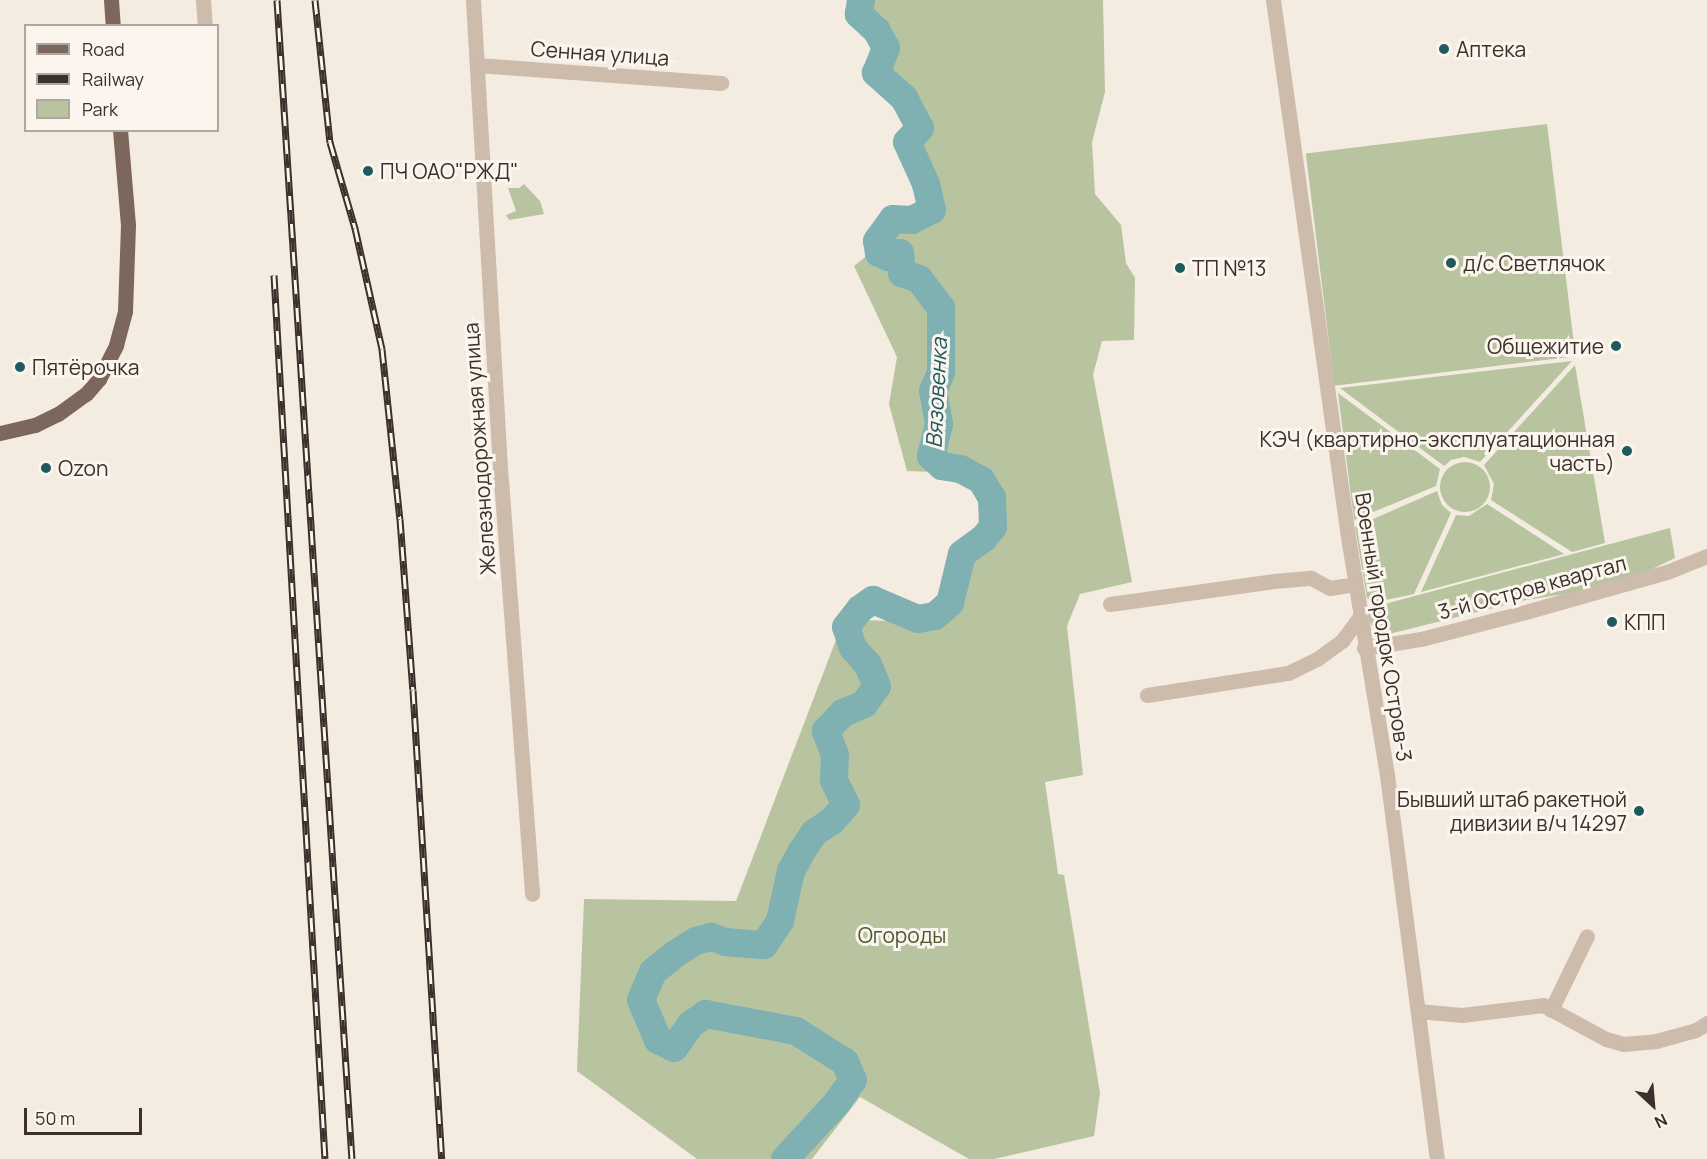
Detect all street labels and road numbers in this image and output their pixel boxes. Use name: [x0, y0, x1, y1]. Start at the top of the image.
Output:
street label: Сенная улица: [530, 36, 670, 70]
street label: Железнодорожная улица: [458, 322, 500, 576]
street label: Военный городок Остров-3: [1350, 491, 1418, 763]
street label: 3-й Остров квартал: [1435, 550, 1629, 624]

